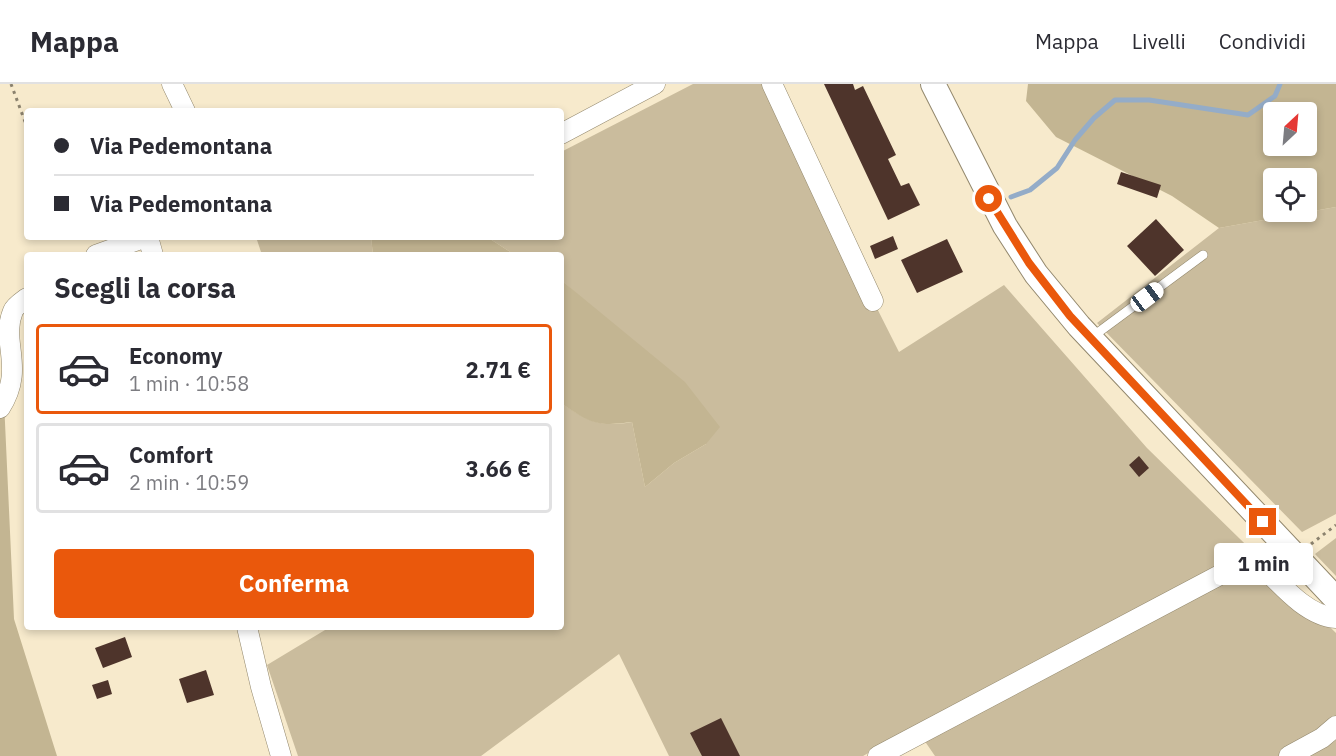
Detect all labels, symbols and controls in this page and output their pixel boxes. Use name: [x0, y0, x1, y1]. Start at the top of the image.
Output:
text: Mappa: [30, 23, 119, 60]
text: Mappa: [1035, 27, 1099, 55]
text: Livelli: [1132, 27, 1186, 55]
text: Condividi: [1219, 27, 1306, 55]
north arrow: [1263, 102, 1317, 156]
map controls: [1263, 102, 1317, 222]
text: Via Pedemontana: [90, 131, 272, 160]
button: locate: [1263, 168, 1317, 222]
route start: [975, 185, 1002, 212]
text: Via Pedemontana: [90, 189, 272, 218]
text: Scegli la corsa: [54, 270, 236, 305]
car: [1127, 279, 1167, 315]
text: Economy: [129, 341, 223, 370]
icon: car: [57, 342, 111, 396]
text: 2.71 €: [466, 355, 531, 384]
text: 1 min · 10:58: [129, 370, 249, 397]
text: Comfort: [129, 440, 213, 469]
icon: car: [57, 441, 111, 495]
text: 3.66 €: [466, 454, 531, 483]
text: 2 min · 10:59: [129, 469, 249, 496]
route end: [1249, 508, 1276, 535]
callout: 1 min: [1214, 543, 1312, 585]
button: Conferma: [54, 549, 534, 618]
text: 1 min: [1237, 550, 1290, 577]

